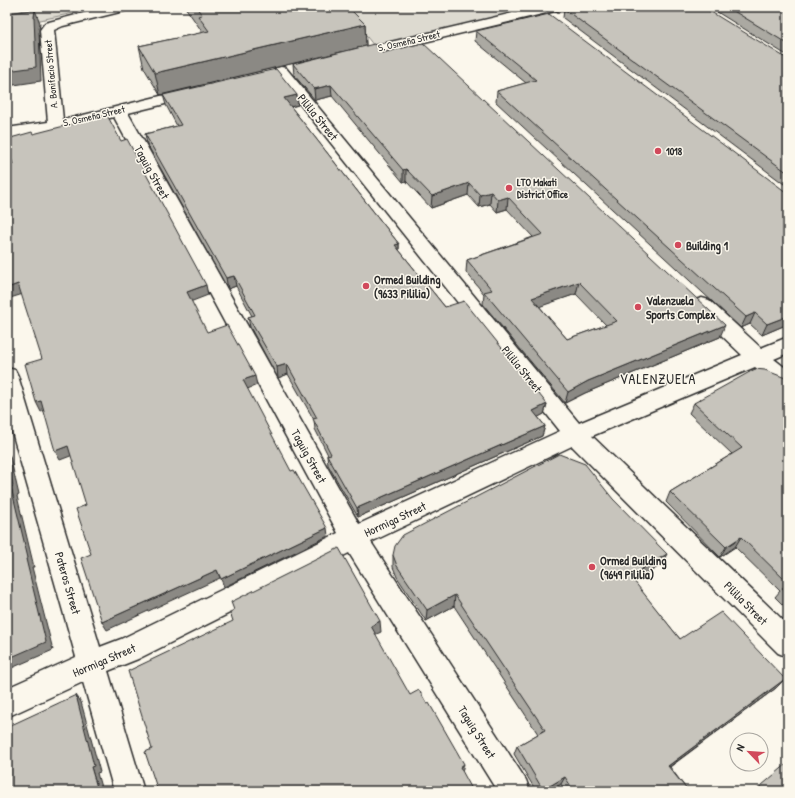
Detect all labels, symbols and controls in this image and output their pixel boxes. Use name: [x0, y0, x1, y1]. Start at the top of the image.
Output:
street label: S. Osmeña Street: [377, 27, 442, 54]
street label: A. Bonifacio Street: [41, 39, 60, 109]
street label: Pililia Street: [294, 90, 343, 145]
street label: S. Osmeña Street: [62, 102, 127, 129]
street label: Taguig Street: [130, 142, 174, 203]
place label: 1018: [666, 145, 683, 158]
marker: 1018: [653, 146, 663, 156]
place label: LTO Makati District Office: [517, 176, 568, 201]
marker: LTO Makati District Office: [504, 183, 514, 193]
place label: Building 1: [686, 237, 729, 255]
marker: Building 1: [673, 240, 683, 250]
place label: Ormed Building (9633 Pililia): [374, 271, 441, 302]
marker: Ormed Building (9633 Pililia): [361, 281, 371, 291]
place label: Valenzuela Sports Complex: [646, 292, 716, 324]
marker: Valenzuela Sports Complex: [633, 302, 643, 312]
street label: Pililia Street: [498, 342, 547, 397]
district label: VALENZUELA: [620, 369, 696, 388]
street label: Taguig Street: [287, 426, 331, 487]
street label: Hormiga Street: [361, 497, 430, 541]
street label: Pateros Street: [51, 550, 85, 617]
place label: Ormed Building (9649 Pililia): [600, 552, 667, 583]
marker: Ormed Building (9649 Pililia): [587, 562, 597, 572]
street label: Pililia Street: [720, 577, 772, 629]
street label: Hormiga Street: [70, 639, 139, 681]
street label: Taguig Street: [454, 702, 500, 762]
north arrow: [729, 732, 769, 772]
text: N: [732, 742, 748, 753]

